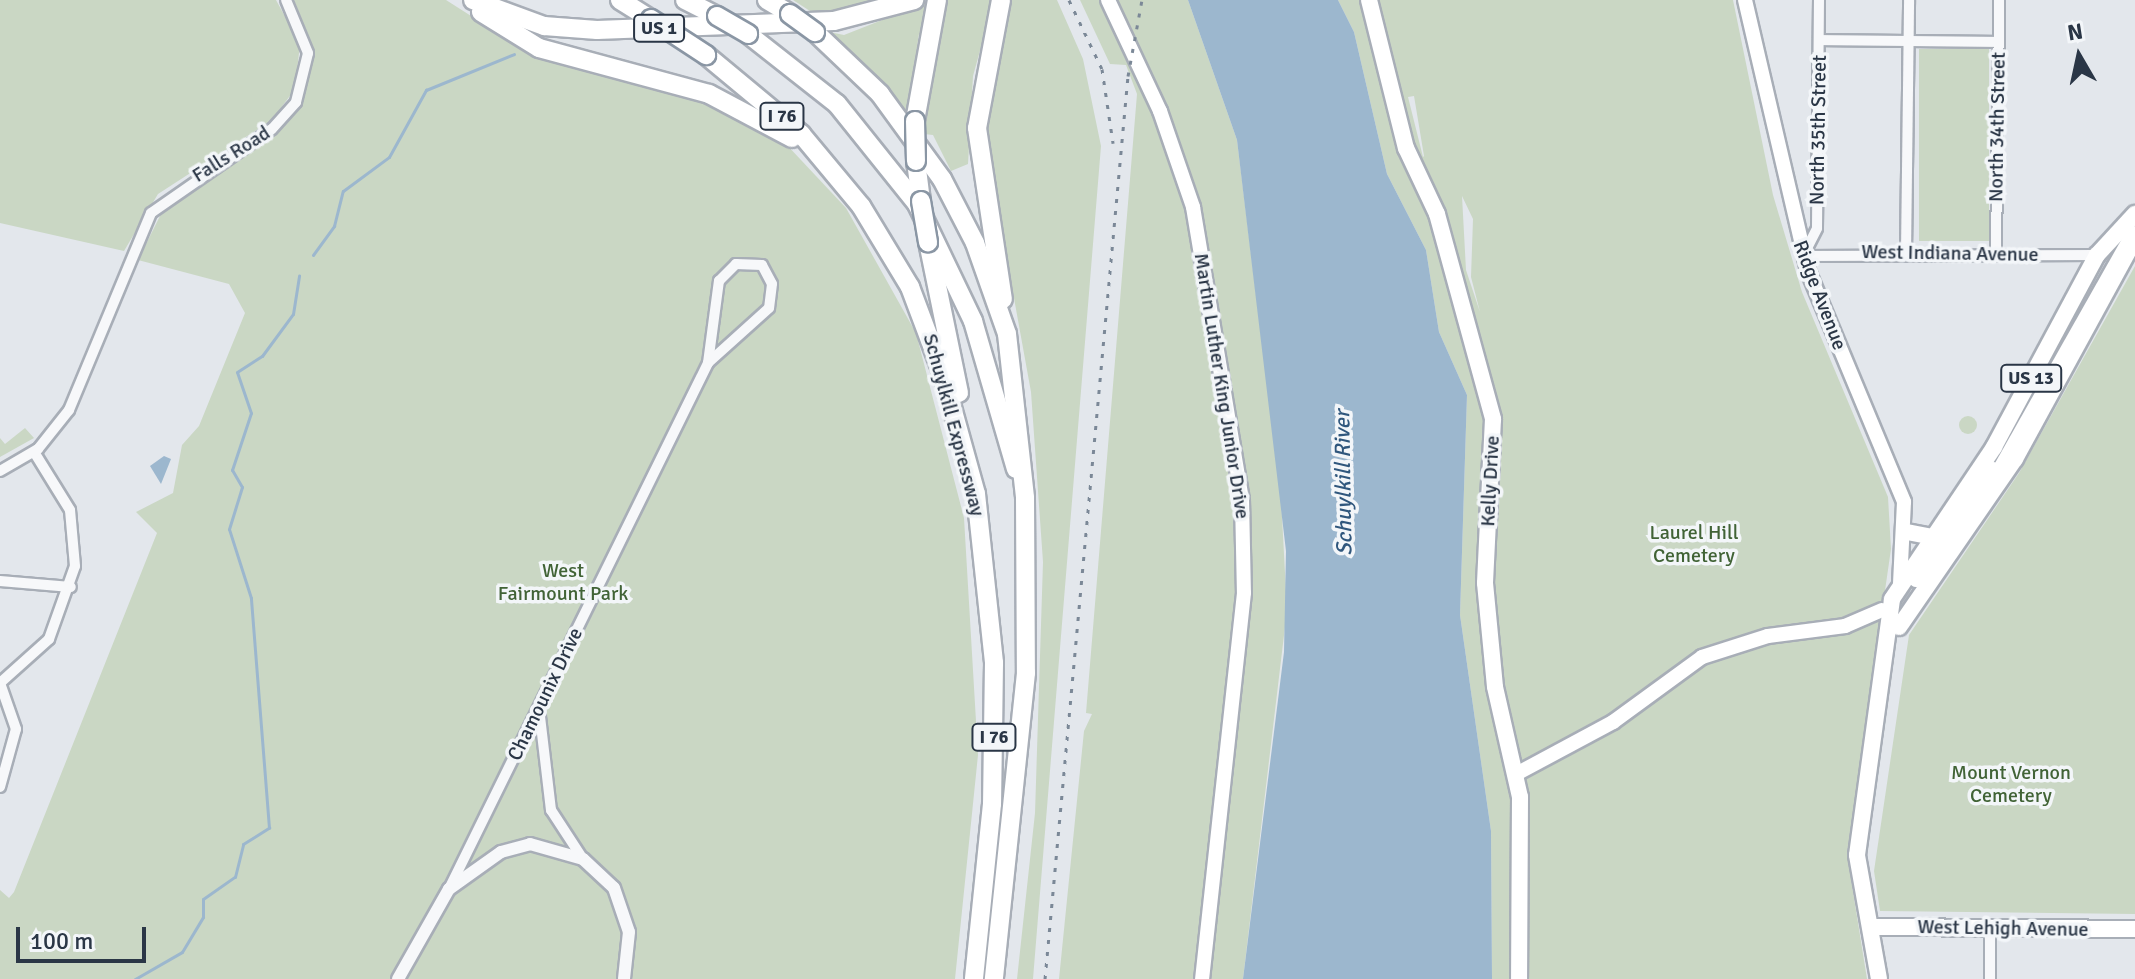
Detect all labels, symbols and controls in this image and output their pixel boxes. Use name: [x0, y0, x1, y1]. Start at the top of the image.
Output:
road number: US 1: [633, 14, 685, 42]
north arrow: [2039, 16, 2119, 96]
text: N: [2065, 17, 2085, 46]
street label: North 34th Street: [1984, 52, 2010, 202]
street label: North 35th Street: [1805, 55, 1831, 205]
road number: I 76: [758, 102, 806, 130]
street label: Falls Road: [188, 121, 274, 187]
street label: Ridge Avenue: [1788, 237, 1852, 353]
street label: West Indiana Avenue: [1861, 239, 2039, 267]
street label: Martin Luther King Junior Drive: [1189, 251, 1255, 521]
street label: Schuylkill Expressway: [918, 331, 990, 519]
road number: US 13: [1999, 364, 2063, 392]
water label: Schuylkill River: [1329, 410, 1357, 556]
street label: Kelly Drive: [1476, 435, 1504, 527]
park label: Laurel Hill Cemetery: [1649, 520, 1739, 567]
park label: West Fairmount Park: [498, 559, 628, 606]
street label: Chamounix Drive: [502, 624, 588, 764]
road number: I 76: [970, 723, 1018, 751]
park label: Mount Vernon Cemetery: [1951, 760, 2071, 807]
scale bar: [20, 911, 150, 961]
street label: West Lehigh Avenue: [1917, 915, 2089, 941]
text: 100 m: [30, 926, 93, 956]

